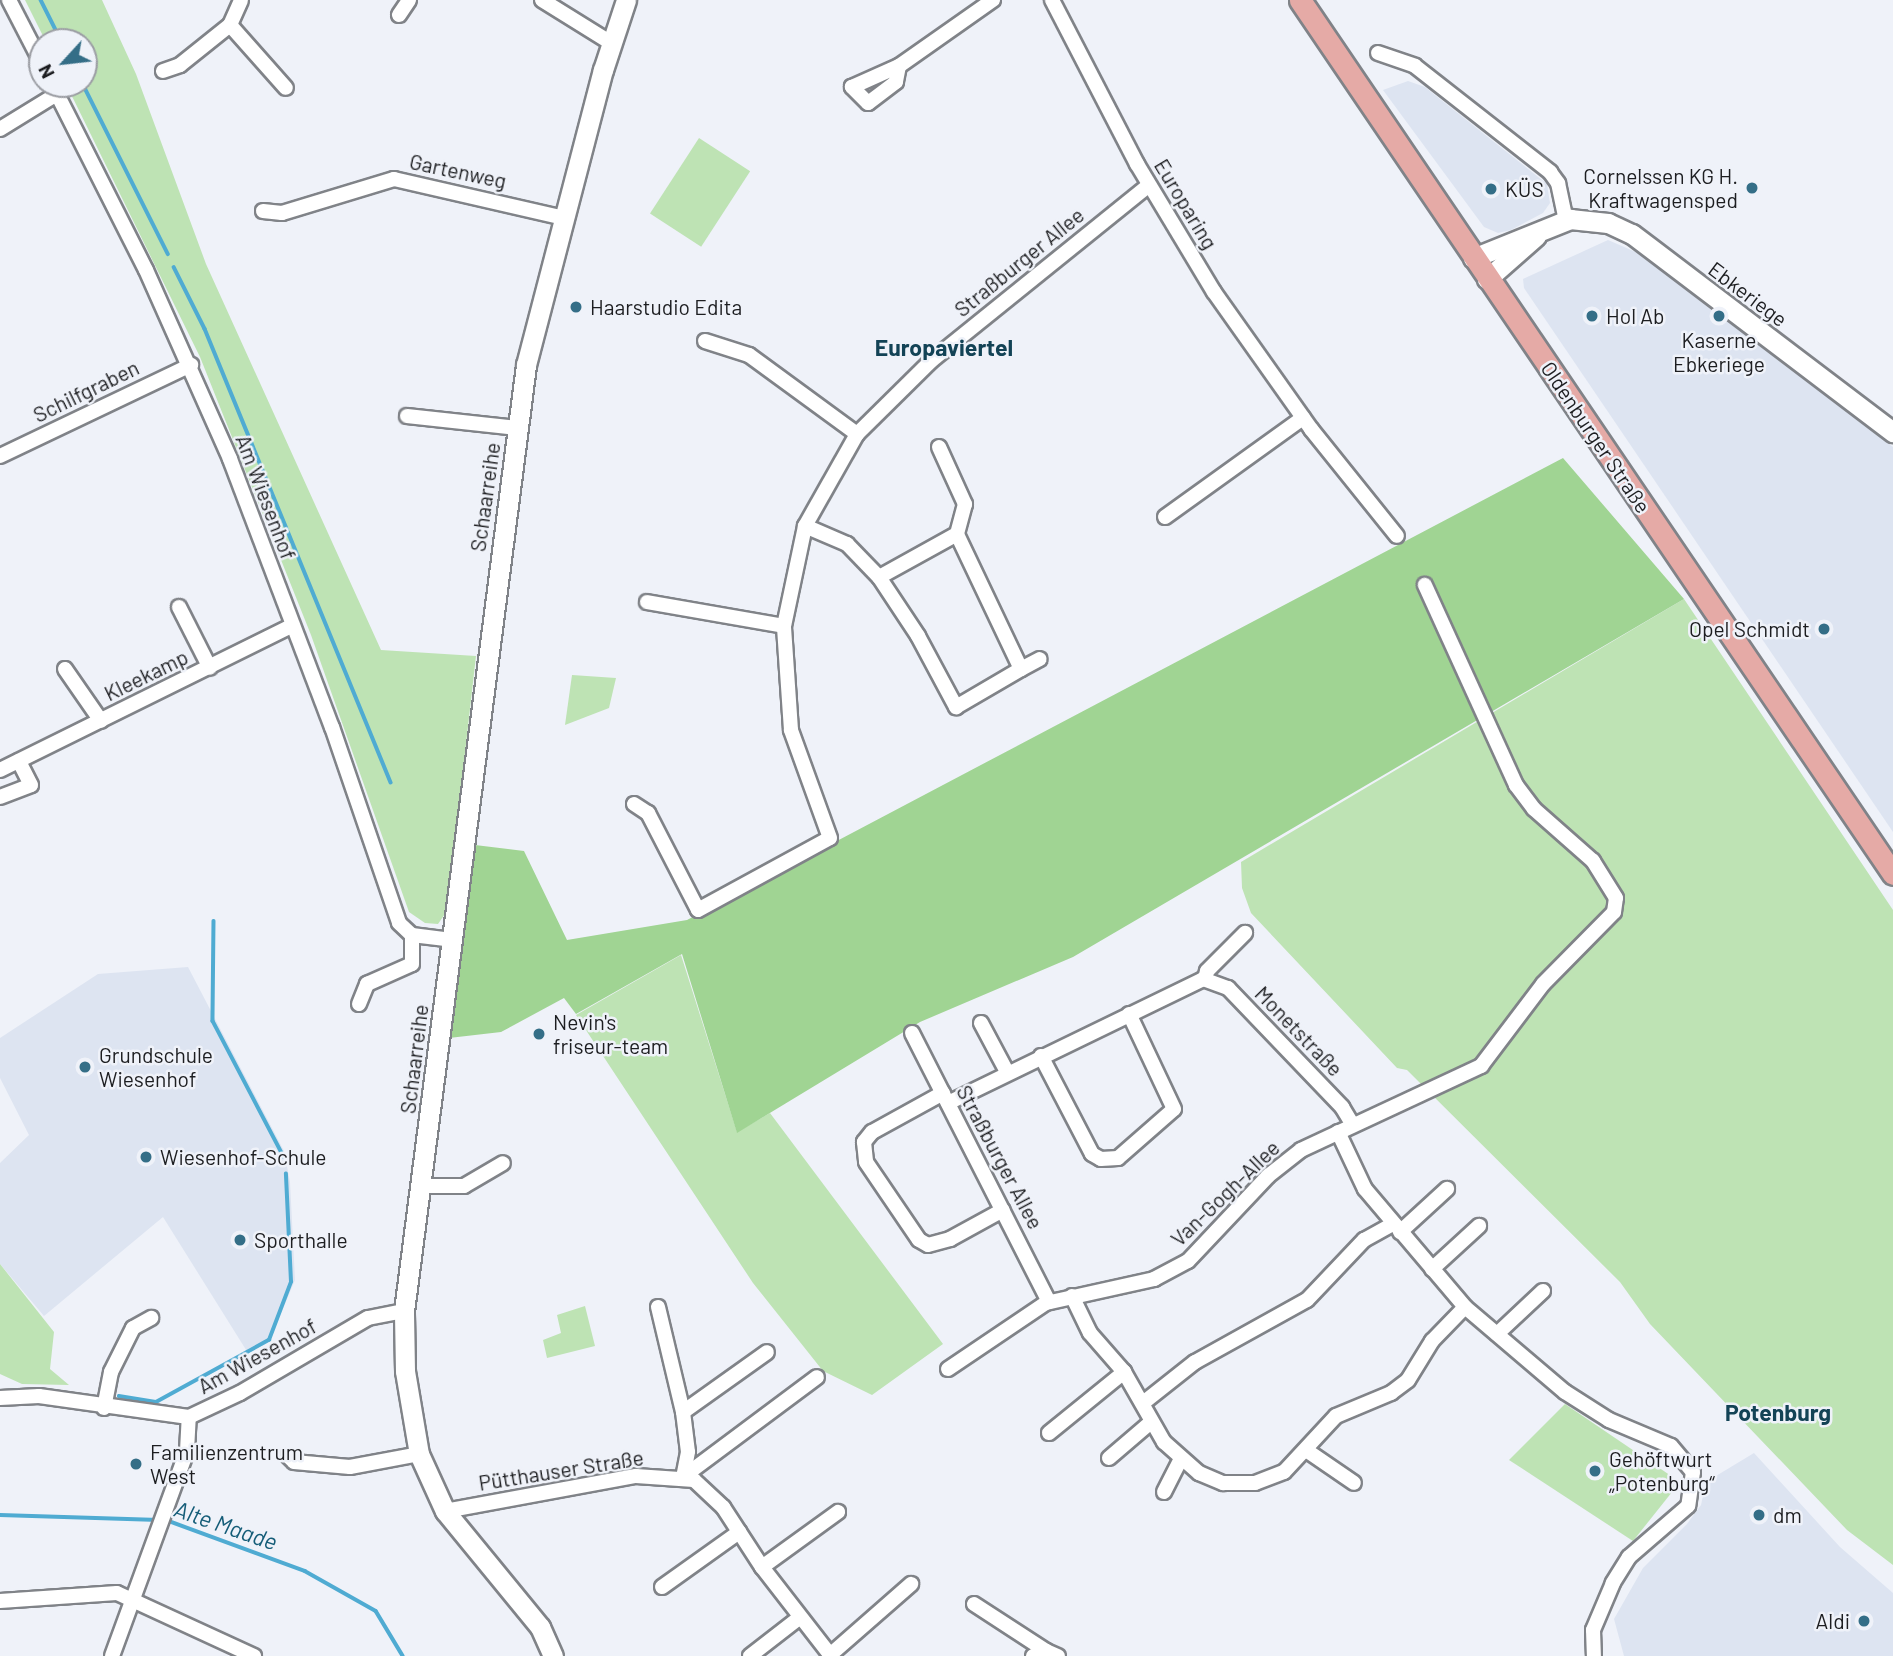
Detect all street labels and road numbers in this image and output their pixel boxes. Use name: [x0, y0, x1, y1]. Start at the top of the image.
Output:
street label: Gartenweg: [407, 148, 509, 194]
street label: Europaring: [1149, 154, 1223, 254]
street label: Straßburger Allee: [949, 202, 1089, 322]
street label: Ebkeriege: [1704, 256, 1792, 332]
street label: Schilfgraben: [29, 355, 143, 427]
street label: Oldenburger Straße: [1536, 356, 1656, 518]
street label: Am Wiesenhof: [231, 431, 301, 563]
street label: Schaarreihe: [465, 441, 505, 553]
street label: Kleekamp: [100, 644, 192, 706]
street label: Monetstraße: [1250, 981, 1348, 1081]
street label: Schaarreihe: [395, 1003, 433, 1115]
street label: Straßburger Allee: [952, 1081, 1048, 1233]
street label: Van-Gogh-Allee: [1165, 1135, 1285, 1251]
street label: Am Wiesenhof: [193, 1313, 321, 1399]
street label: Pütthauser Straße: [477, 1445, 645, 1495]

